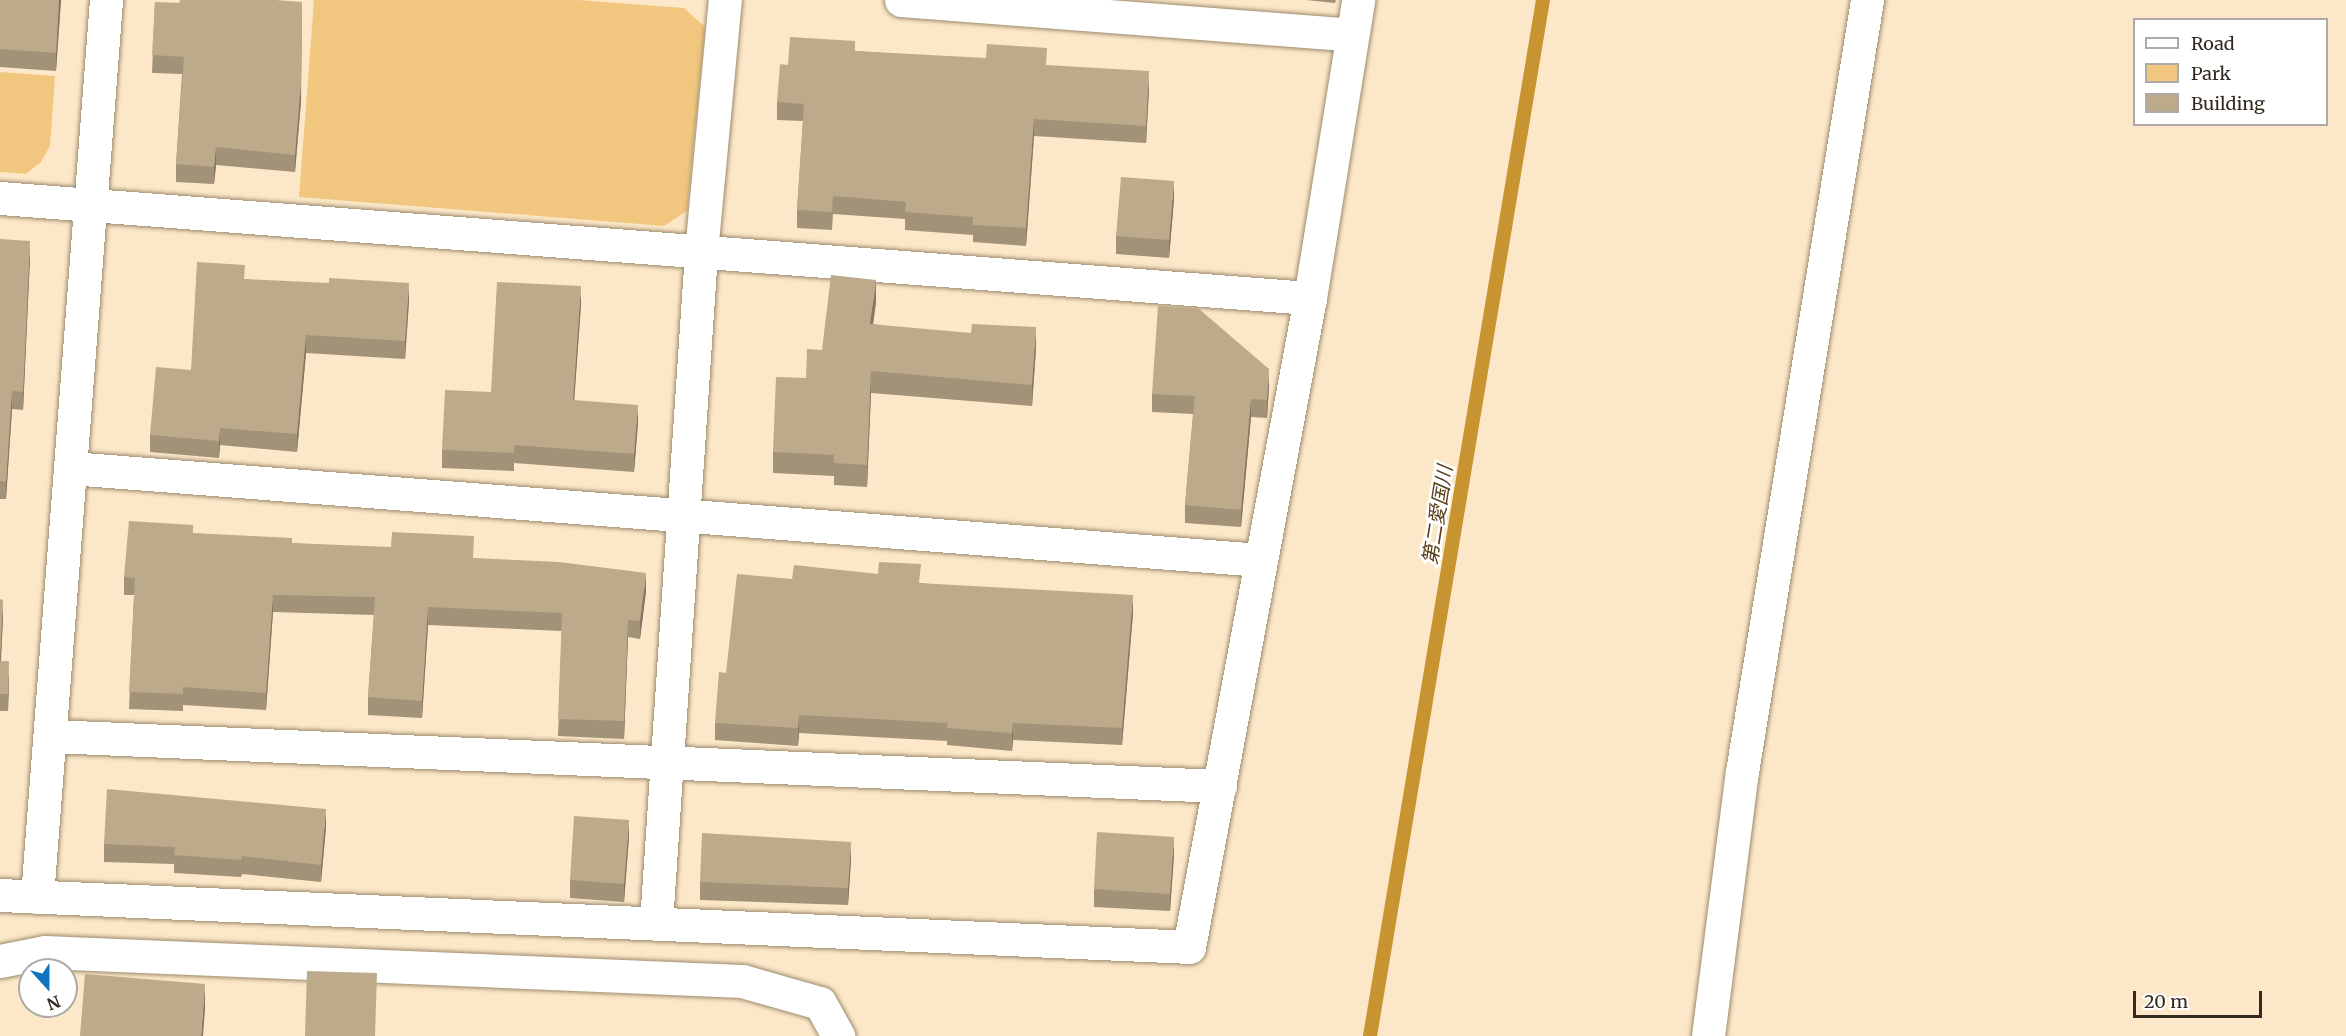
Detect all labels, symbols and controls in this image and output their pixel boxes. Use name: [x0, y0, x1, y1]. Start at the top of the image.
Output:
legend: [2133, 18, 2328, 126]
text: Road: [2191, 32, 2235, 55]
text: Park: [2191, 62, 2231, 85]
text: Building: [2191, 92, 2265, 115]
water label: 第二愛国川: [1417, 464, 1457, 566]
north arrow: [18, 958, 78, 1018]
scale bar: [2136, 979, 2265, 1017]
text: 20 m: [2144, 990, 2188, 1013]
text: N: [44, 991, 63, 1015]

